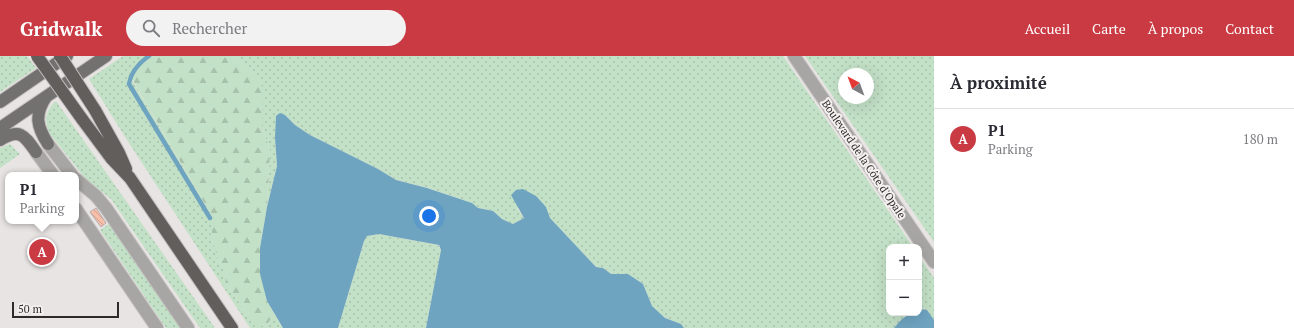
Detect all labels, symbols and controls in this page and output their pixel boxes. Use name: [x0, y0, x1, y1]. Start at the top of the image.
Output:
search box: [126, 10, 406, 46]
text: Gridwalk: [20, 16, 102, 41]
icon: search: [140, 17, 162, 39]
text: Rechercher: [172, 18, 247, 38]
text: Accueil: [1025, 19, 1070, 38]
text: Carte: [1092, 19, 1126, 38]
text: À propos: [1148, 19, 1203, 38]
text: Contact: [1225, 19, 1274, 38]
north arrow: [838, 68, 874, 104]
text: À proximité: [950, 71, 1047, 94]
street label: Boulevard de la Côte d'Opale: [819, 97, 909, 221]
text: P1: [988, 120, 1006, 140]
text: A: [958, 130, 968, 148]
text: 180 m: [1243, 130, 1278, 148]
text: Parking: [988, 140, 1032, 158]
popup: [5, 172, 79, 224]
text: P1: [20, 179, 38, 199]
text: Parking: [20, 199, 64, 217]
your location: [419, 206, 439, 226]
pin: A: [29, 237, 55, 267]
map controls: [886, 244, 922, 316]
button: +: [886, 244, 922, 280]
button: −: [886, 280, 922, 316]
scale bar: [12, 300, 119, 319]
text: 50 m: [18, 302, 42, 316]

